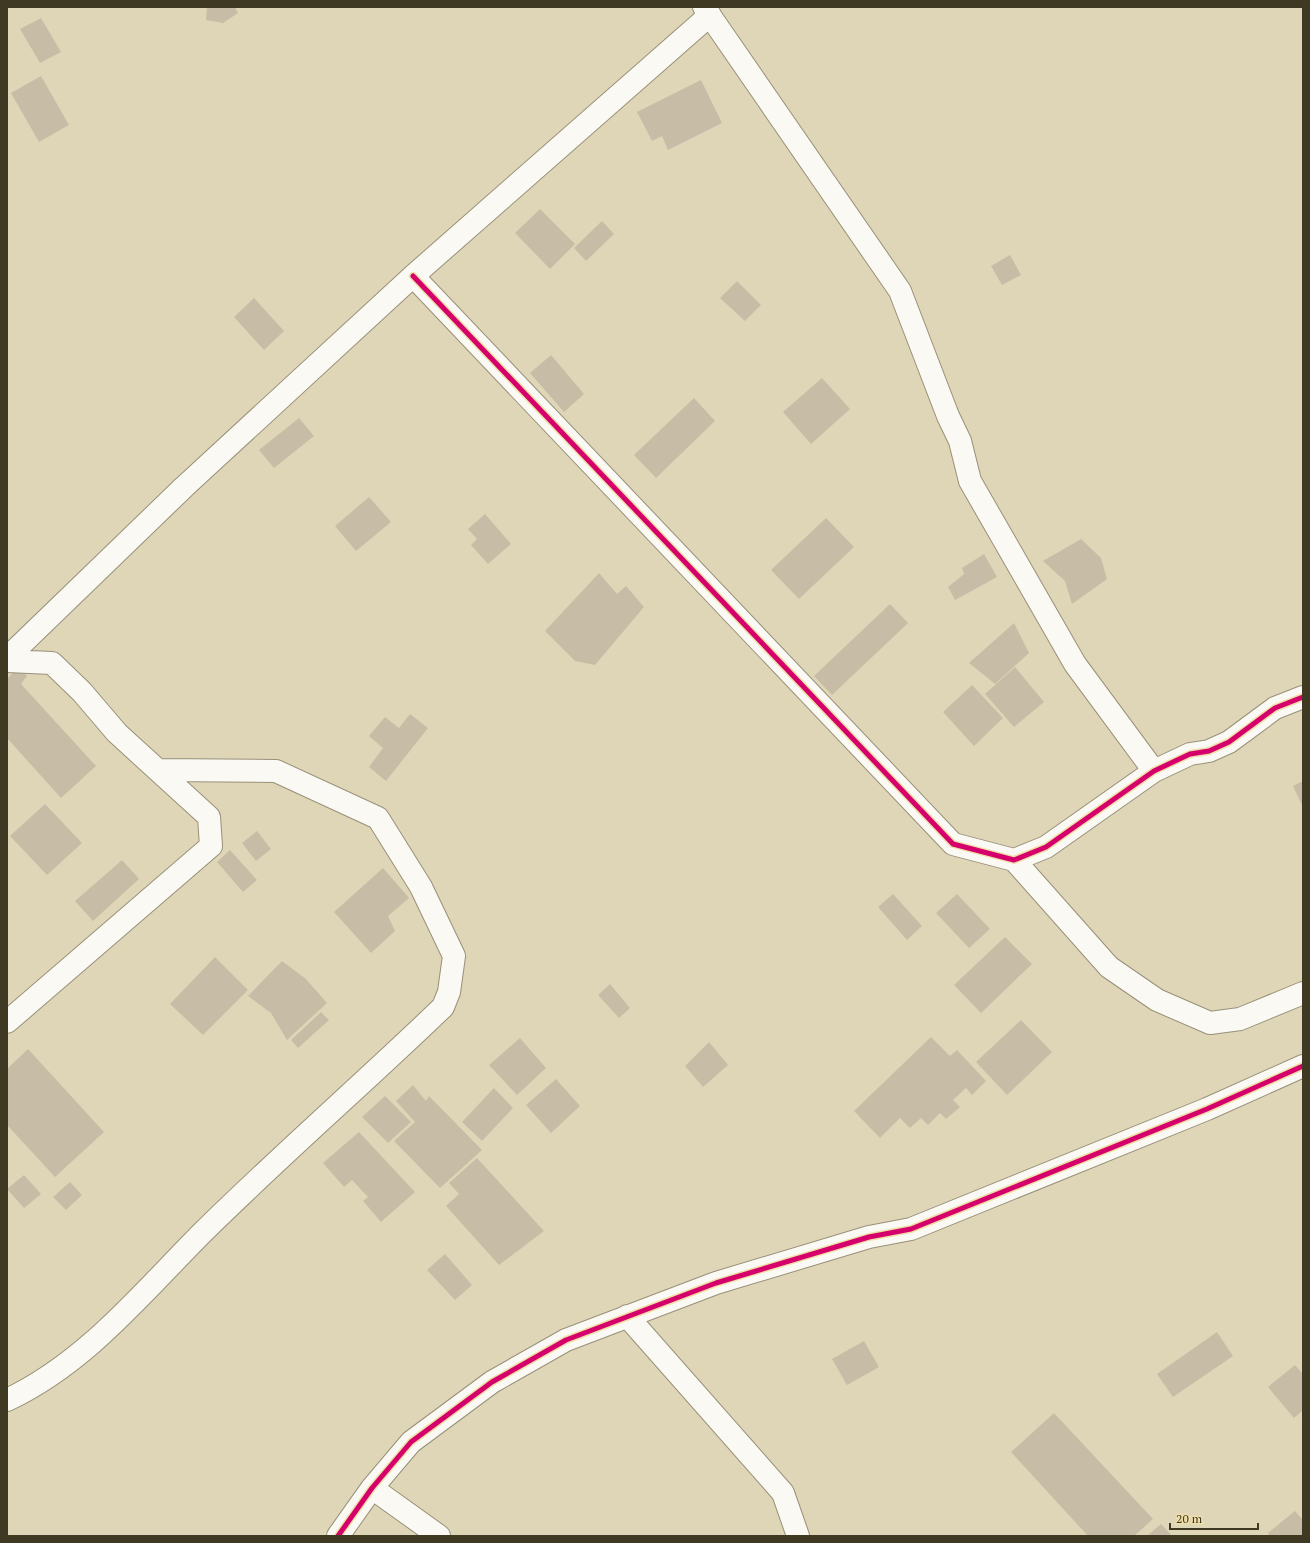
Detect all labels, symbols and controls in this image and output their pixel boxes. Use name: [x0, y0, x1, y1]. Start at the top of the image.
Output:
scale bar: [1170, 1505, 1258, 1531]
text: 20 m: [1176, 1511, 1203, 1526]

